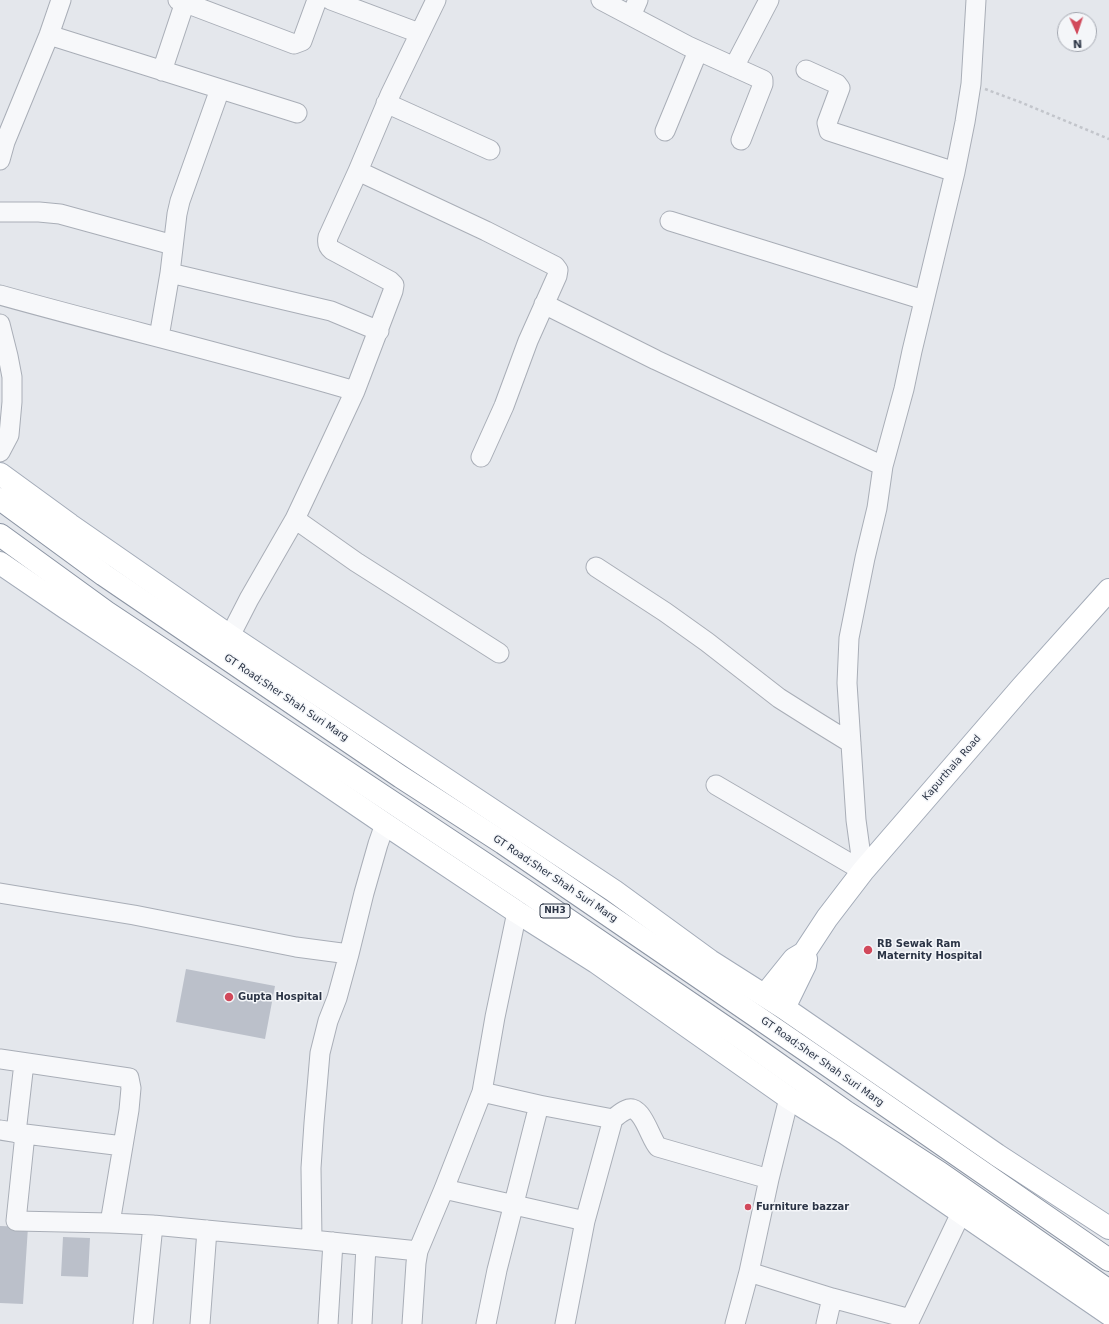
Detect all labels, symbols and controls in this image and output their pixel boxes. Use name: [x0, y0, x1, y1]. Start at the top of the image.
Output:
north arrow: [1057, 12, 1097, 52]
text: N: [1073, 37, 1083, 50]
street label: GT Road;Sher Shah Suri Marg: [222, 652, 350, 744]
street label: Kapurthala Road: [920, 733, 984, 803]
street label: GT Road;Sher Shah Suri Marg: [491, 833, 619, 925]
road number: NH3: [540, 904, 570, 918]
place label: RB Sewak Ram Maternity Hospital: [877, 938, 982, 962]
marker: RB Sewak Ram Maternity Hospital: [862, 944, 874, 956]
marker: Gupta Hospital: [223, 991, 235, 1003]
place label: Gupta Hospital: [238, 991, 322, 1003]
street label: GT Road;Sher Shah Suri Marg: [758, 1015, 886, 1109]
place label: Furniture bazzar: [756, 1201, 849, 1213]
marker: Furniture bazzar: [743, 1202, 753, 1212]

